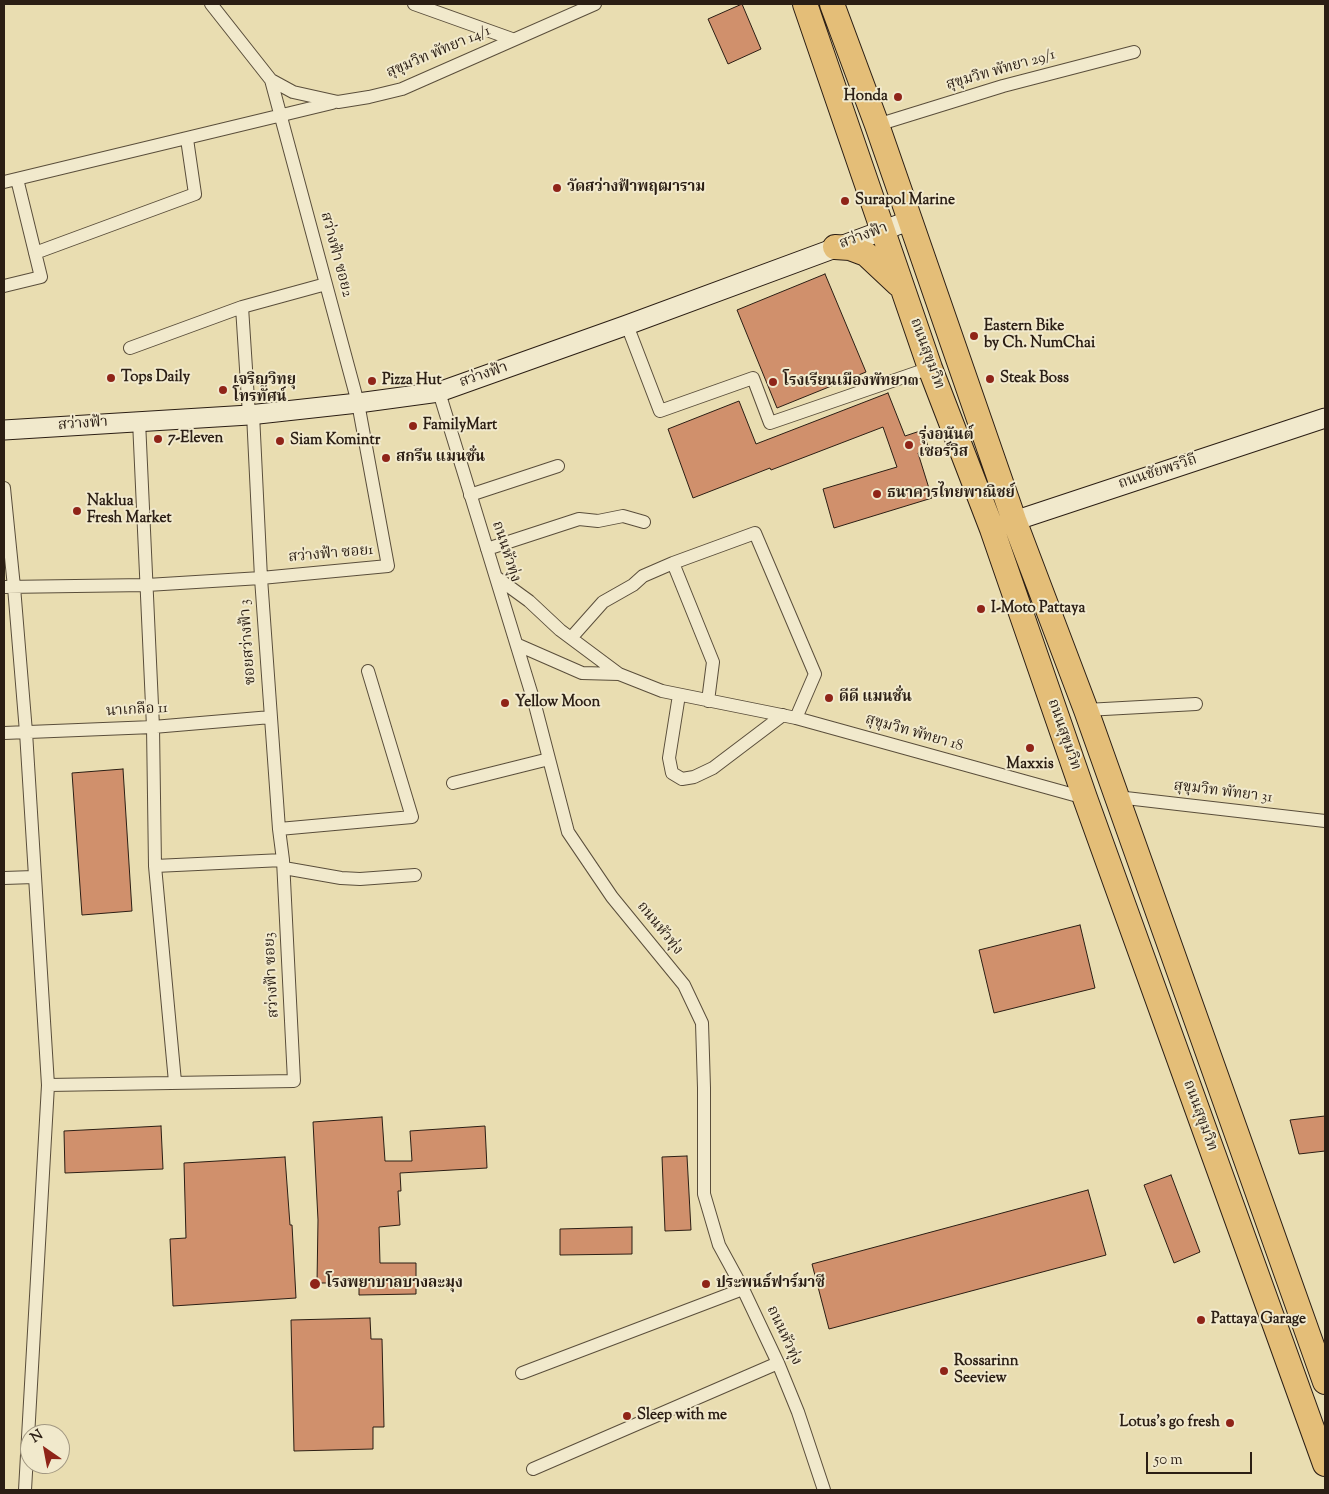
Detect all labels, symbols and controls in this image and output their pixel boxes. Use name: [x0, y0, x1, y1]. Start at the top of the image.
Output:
street label: สุขุมวิท พัทยา 14/1: [384, 23, 494, 83]
street label: สุขุมวิท พัทยา 29/1: [944, 47, 1058, 95]
place label: Honda: [844, 88, 888, 106]
marker: Honda: [892, 91, 904, 103]
place label: วัดสว่างฟ้าพฤฒาราม: [567, 179, 705, 197]
marker: วัดสว่างฟ้าพฤฒาราม: [551, 182, 563, 194]
place label: Surapol Marine: [855, 192, 955, 210]
marker: Surapol Marine: [839, 195, 851, 207]
street label: สว่างฟ้า ซอย2: [315, 211, 355, 299]
street label: สว่างฟ้า: [837, 220, 891, 254]
street label: ถนนสุขุมวิท: [905, 316, 947, 392]
place label: Eastern Bike by Ch. NumChai: [984, 318, 1095, 353]
marker: Eastern Bike by Ch. NumChai: [968, 330, 980, 342]
street label: สว่างฟ้า: [457, 359, 511, 393]
place label: Tops Daily: [121, 369, 190, 387]
place label: Steak Boss: [1000, 370, 1069, 388]
marker: Tops Daily: [105, 372, 117, 384]
place label: เจริญวิทยุ โทรทัศน์: [233, 372, 296, 407]
place label: Pizza Hut: [382, 372, 442, 390]
place label: โรงเรียนเมืองพัทยา๓: [783, 373, 919, 391]
marker: Steak Boss: [984, 373, 996, 385]
marker: Pizza Hut: [366, 375, 378, 387]
marker: โรงเรียนเมืองพัทยา๓: [767, 376, 779, 388]
marker: เจริญวิทยุ โทรทัศน์: [217, 384, 229, 396]
street label: สว่างฟ้า: [57, 414, 109, 436]
place label: FamilyMart: [423, 417, 497, 435]
marker: FamilyMart: [407, 420, 419, 432]
place label: รุ่งอนันต์ เซอร์วิส: [919, 427, 974, 462]
place label: 7-Eleven: [168, 430, 223, 448]
place label: Siam Komintr: [290, 432, 380, 450]
marker: 7-Eleven: [152, 433, 164, 445]
marker: Siam Komintr: [274, 435, 286, 447]
marker: รุ่งอนันต์ เซอร์วิส: [903, 439, 915, 451]
place label: สกรีน แมนชั่น: [396, 449, 485, 467]
marker: สกรีน แมนชั่น: [380, 452, 392, 464]
street label: ถนนชัยพรวิถี: [1116, 452, 1200, 494]
place label: ธนาคารไทยพาณิชย์: [887, 485, 1015, 503]
marker: ธนาคารไทยพาณิชย์: [871, 488, 883, 500]
place label: Naklua Fresh Market: [87, 493, 172, 528]
marker: Naklua Fresh Market: [71, 505, 83, 517]
street label: ถนนหัวทุ่ง: [487, 519, 523, 585]
street label: สว่างฟ้า ซอย1: [288, 542, 374, 568]
street label: ซอยสว่างฟ้า 3: [237, 598, 261, 686]
place label: I-Moto Pattaya: [991, 600, 1085, 618]
marker: I-Moto Pattaya: [975, 603, 987, 615]
place label: ดีดี แมนชั่น: [839, 689, 912, 707]
marker: ดีดี แมนชั่น: [823, 692, 835, 704]
place label: Yellow Moon: [515, 694, 600, 712]
marker: Yellow Moon: [499, 697, 511, 709]
street label: ถนนสุขุมวิท: [1042, 697, 1084, 773]
street label: นาเกลือ 11: [106, 700, 168, 722]
street label: สุขุมวิท พัทยา 18: [863, 711, 965, 757]
marker: Maxxis: [1024, 742, 1036, 754]
place label: Maxxis: [1006, 756, 1054, 774]
street label: สุขุมวิท พัทยา 31: [1173, 778, 1273, 808]
street label: ถนนหัวทุ่ง: [632, 899, 686, 959]
street label: สว่างฟ้า ซอย3: [262, 932, 284, 1018]
street label: ถนนสุขุมวิท: [1178, 1078, 1220, 1154]
place label: โรงพยาบาลบางละมุง: [326, 1275, 463, 1293]
place label: ประพนธ์ฟาร์มาซี: [716, 1275, 825, 1293]
marker: โรงพยาบาลบางละมุง: [308, 1277, 322, 1291]
marker: ประพนธ์ฟาร์มาซี: [700, 1278, 712, 1290]
street label: ถนนหัวทุ่ง: [761, 1303, 805, 1369]
place label: Pattaya Garage: [1211, 1311, 1306, 1329]
marker: Pattaya Garage: [1195, 1314, 1207, 1326]
place label: Rossarinn Seeview: [954, 1353, 1019, 1388]
marker: Rossarinn Seeview: [938, 1365, 950, 1377]
place label: Sleep with me: [637, 1407, 727, 1425]
marker: Sleep with me: [621, 1410, 633, 1422]
place label: Lotus's go fresh: [1119, 1414, 1220, 1432]
marker: Lotus's go fresh: [1224, 1417, 1236, 1429]
north arrow: [20, 1424, 70, 1474]
text: N: [27, 1426, 48, 1449]
scale bar: [1149, 1442, 1255, 1474]
text: 50 m: [1154, 1450, 1183, 1471]

